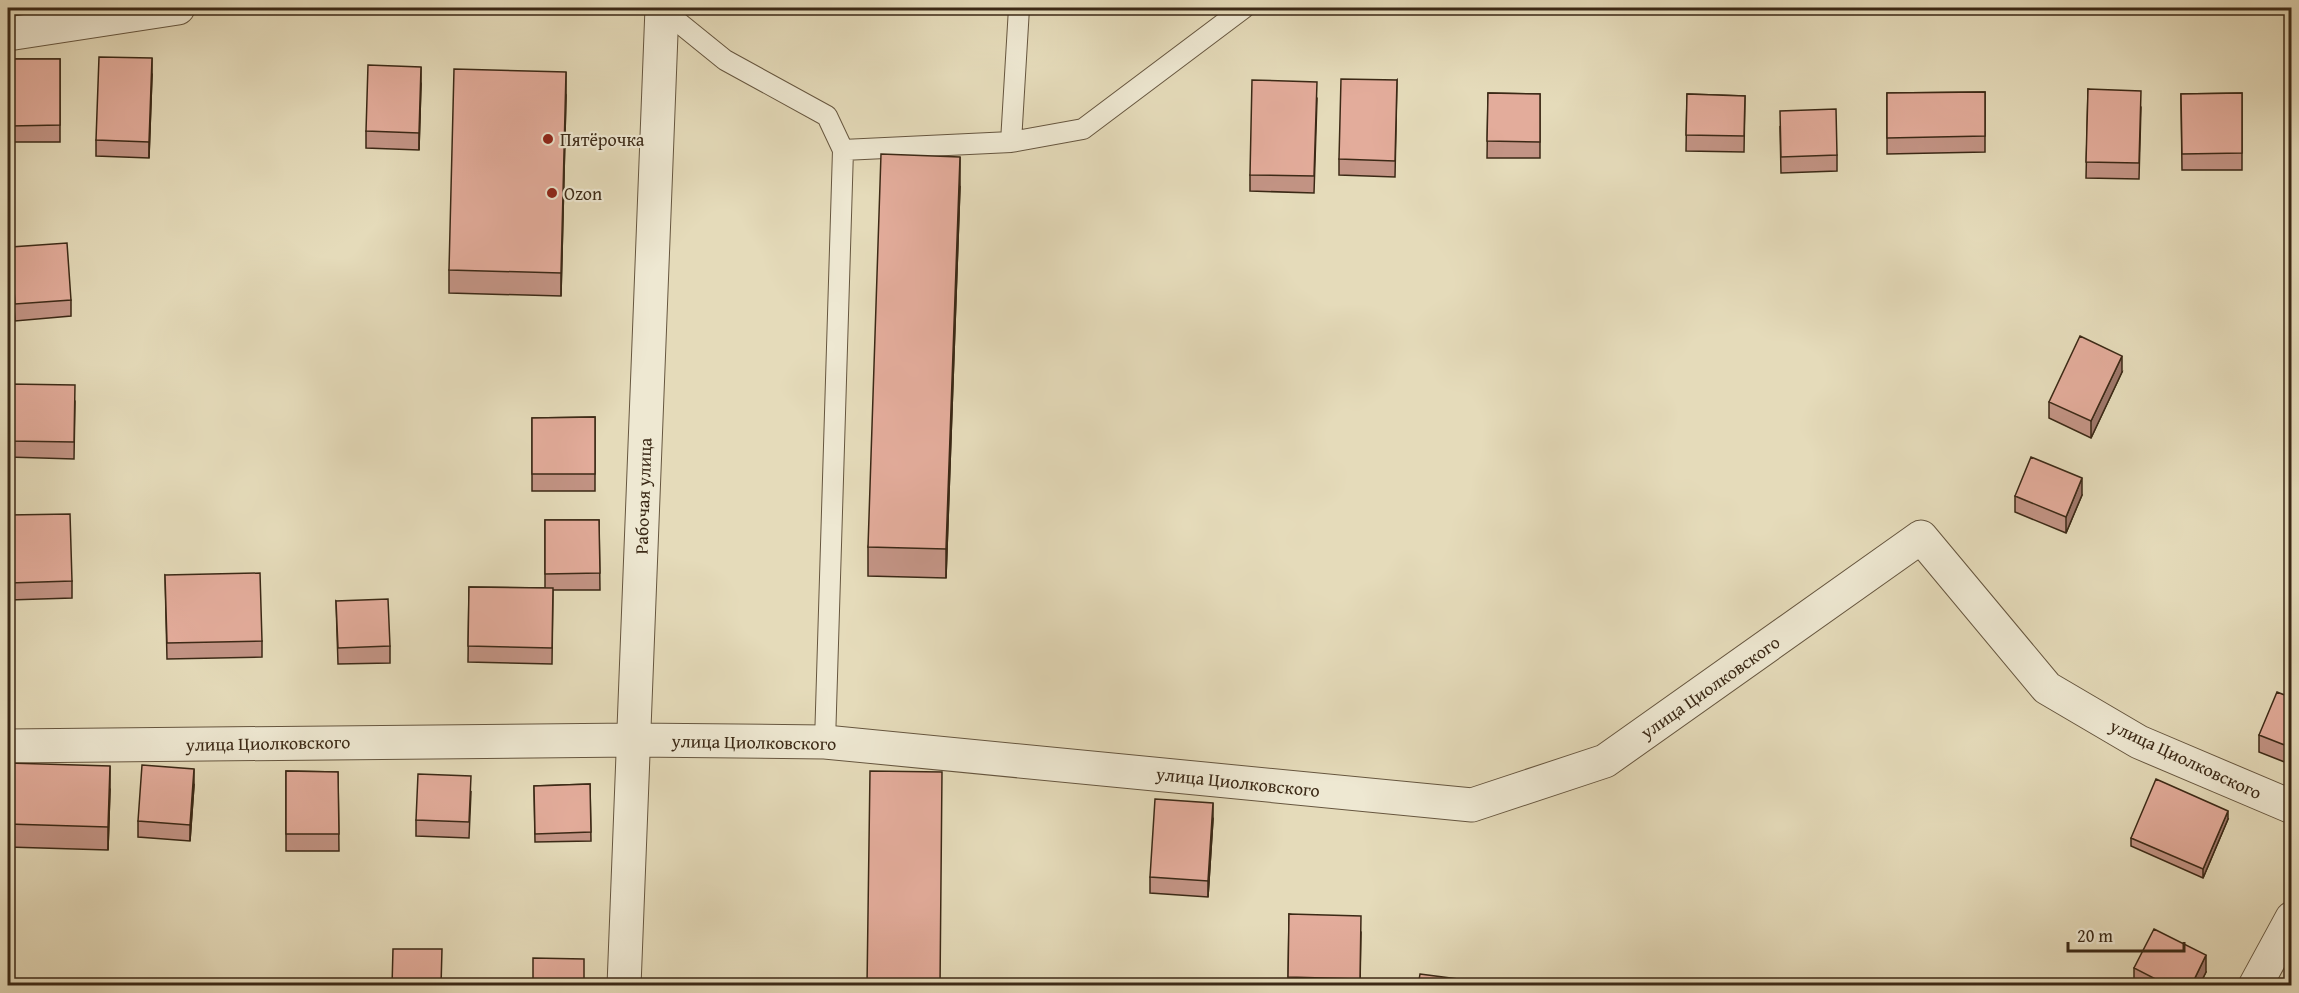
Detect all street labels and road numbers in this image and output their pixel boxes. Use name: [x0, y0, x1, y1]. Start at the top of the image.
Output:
street label: Рабочая улица: [627, 437, 659, 555]
street label: улица Циолковского: [1634, 629, 1785, 746]
street label: улица Циолковского: [2105, 712, 2266, 806]
street label: улица Циолковского: [670, 727, 837, 757]
street label: улица Циолковского: [184, 728, 351, 758]
street label: улица Циолковского: [1154, 760, 1321, 804]

